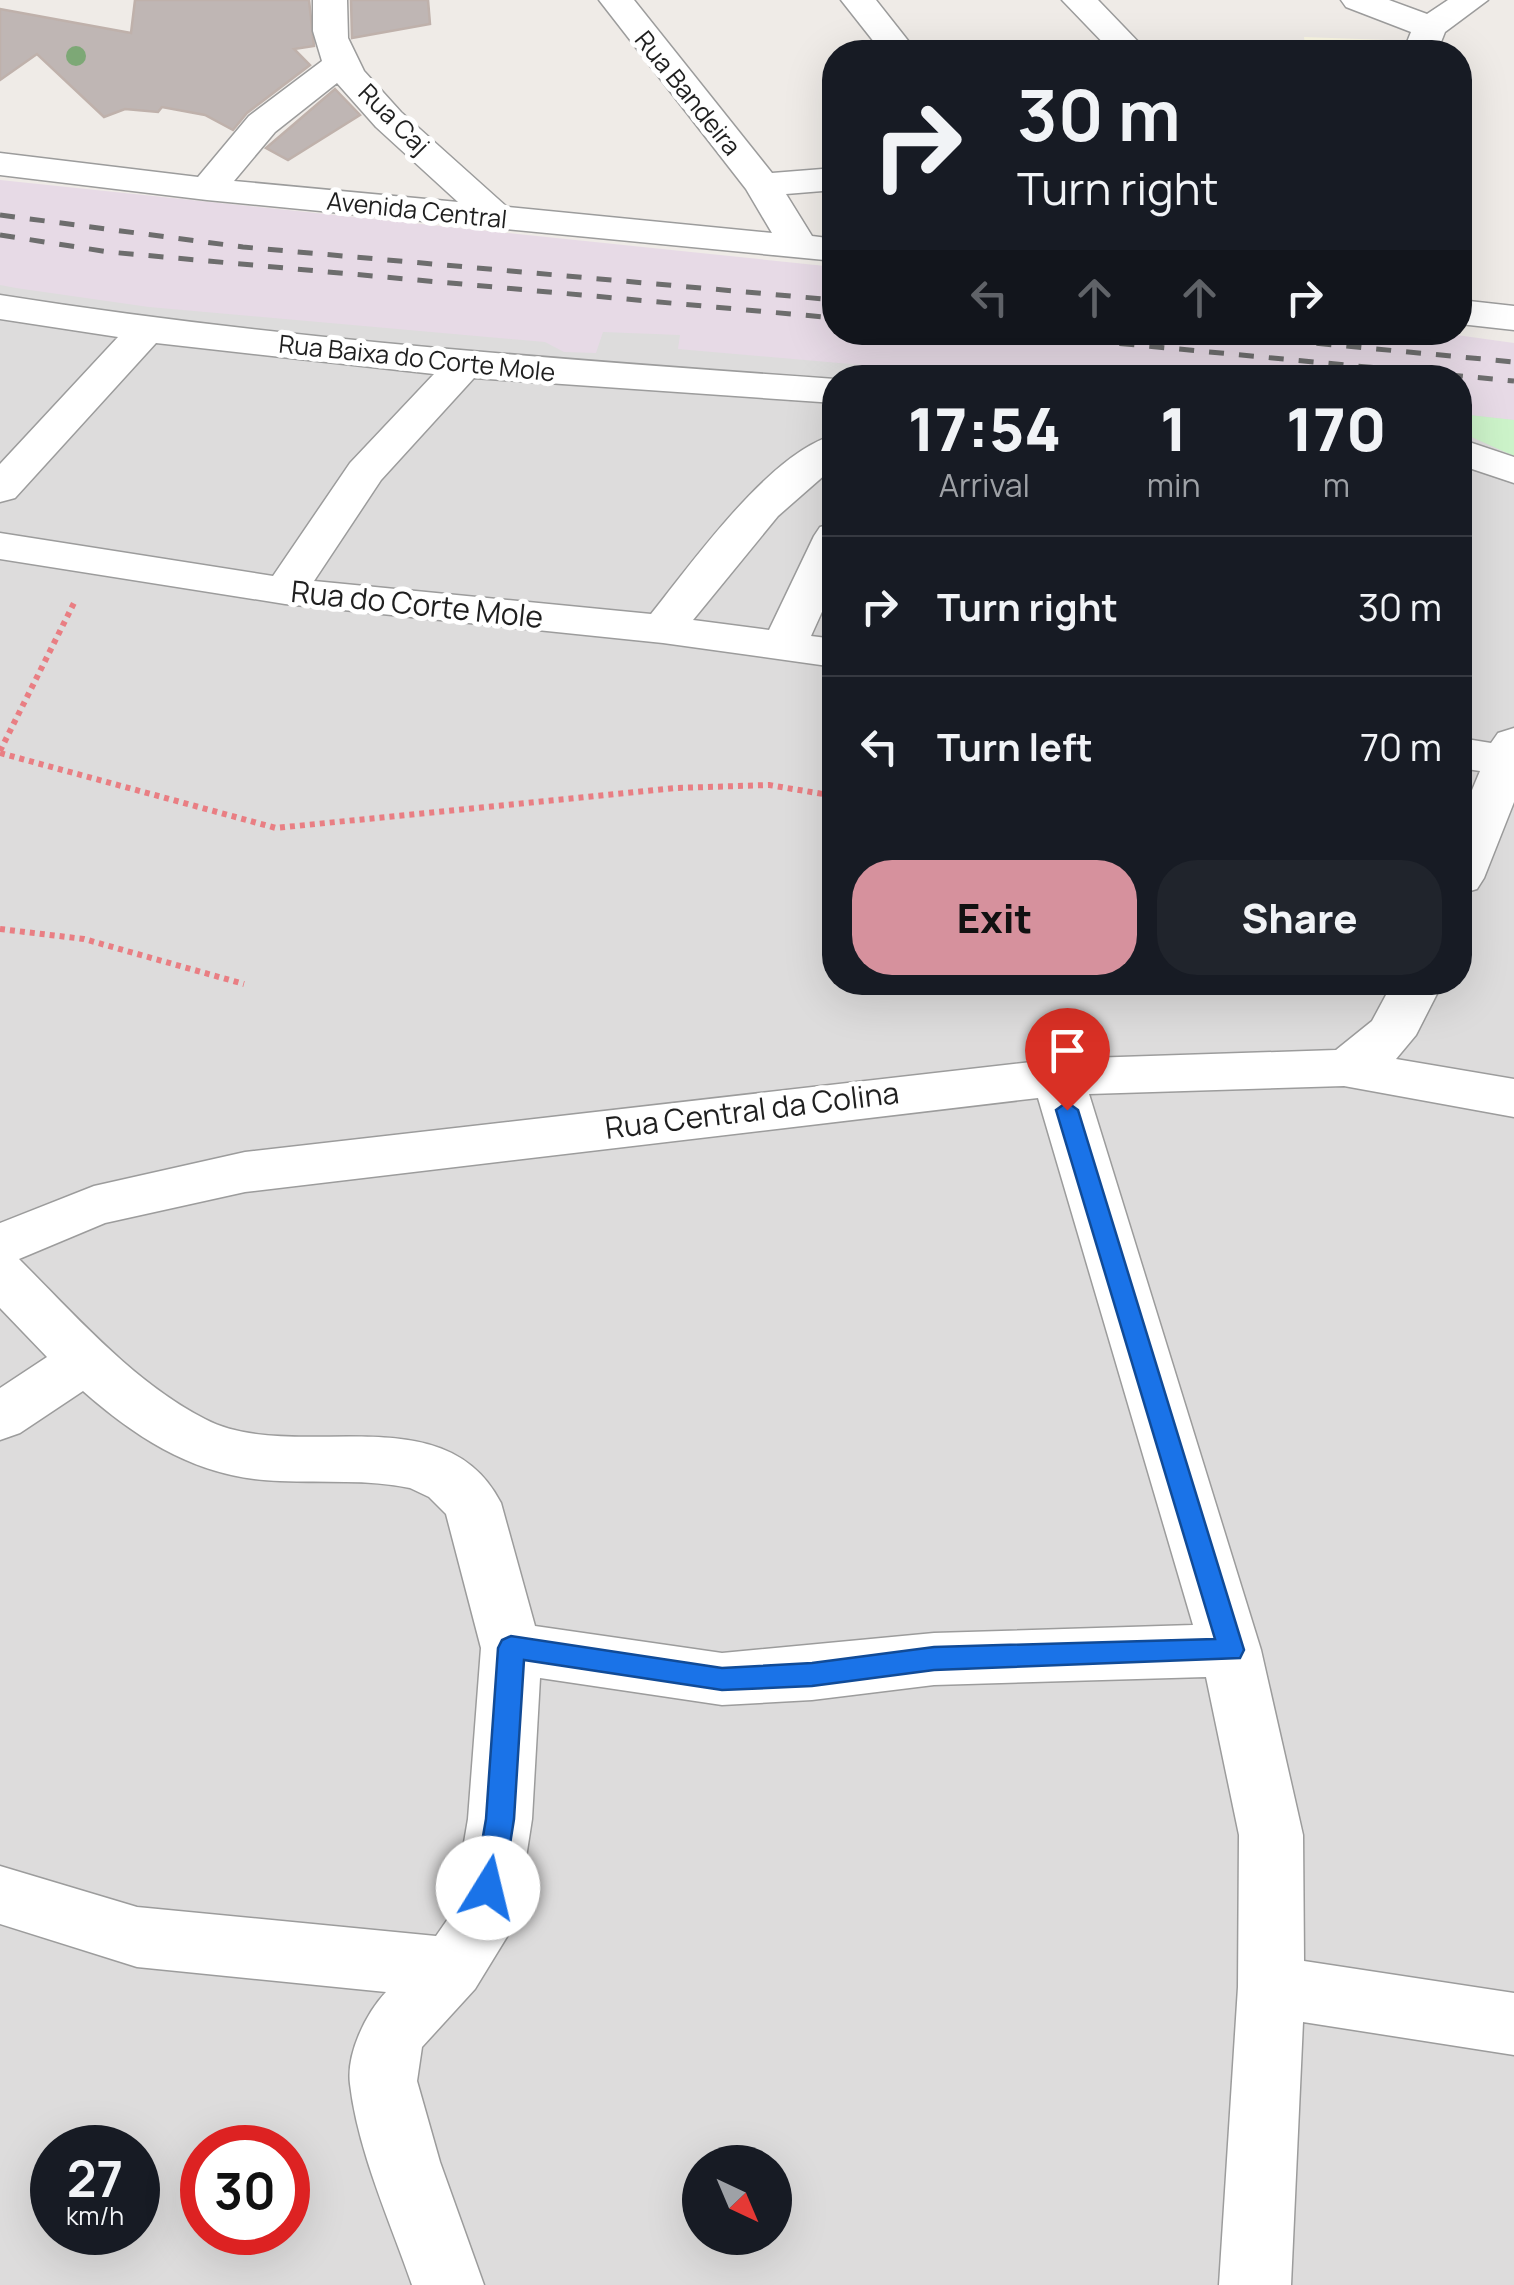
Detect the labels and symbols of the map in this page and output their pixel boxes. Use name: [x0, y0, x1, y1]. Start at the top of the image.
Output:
street label: Rua Bandeira: [627, 23, 750, 162]
street label: Rua Caj: [351, 75, 438, 162]
street label: Avenida Central: [325, 183, 509, 236]
street label: Rua Baixa do Corte Mole: [277, 326, 557, 389]
street label: Rua do Corte Mole: [289, 570, 545, 637]
pin: [1025, 1008, 1110, 1111]
street label: Rua Central da Colina: [603, 1071, 901, 1148]
position arrow: [436, 1836, 540, 1940]
speed limit sign: 30: [180, 2125, 310, 2255]
north arrow: [682, 2145, 792, 2255]

